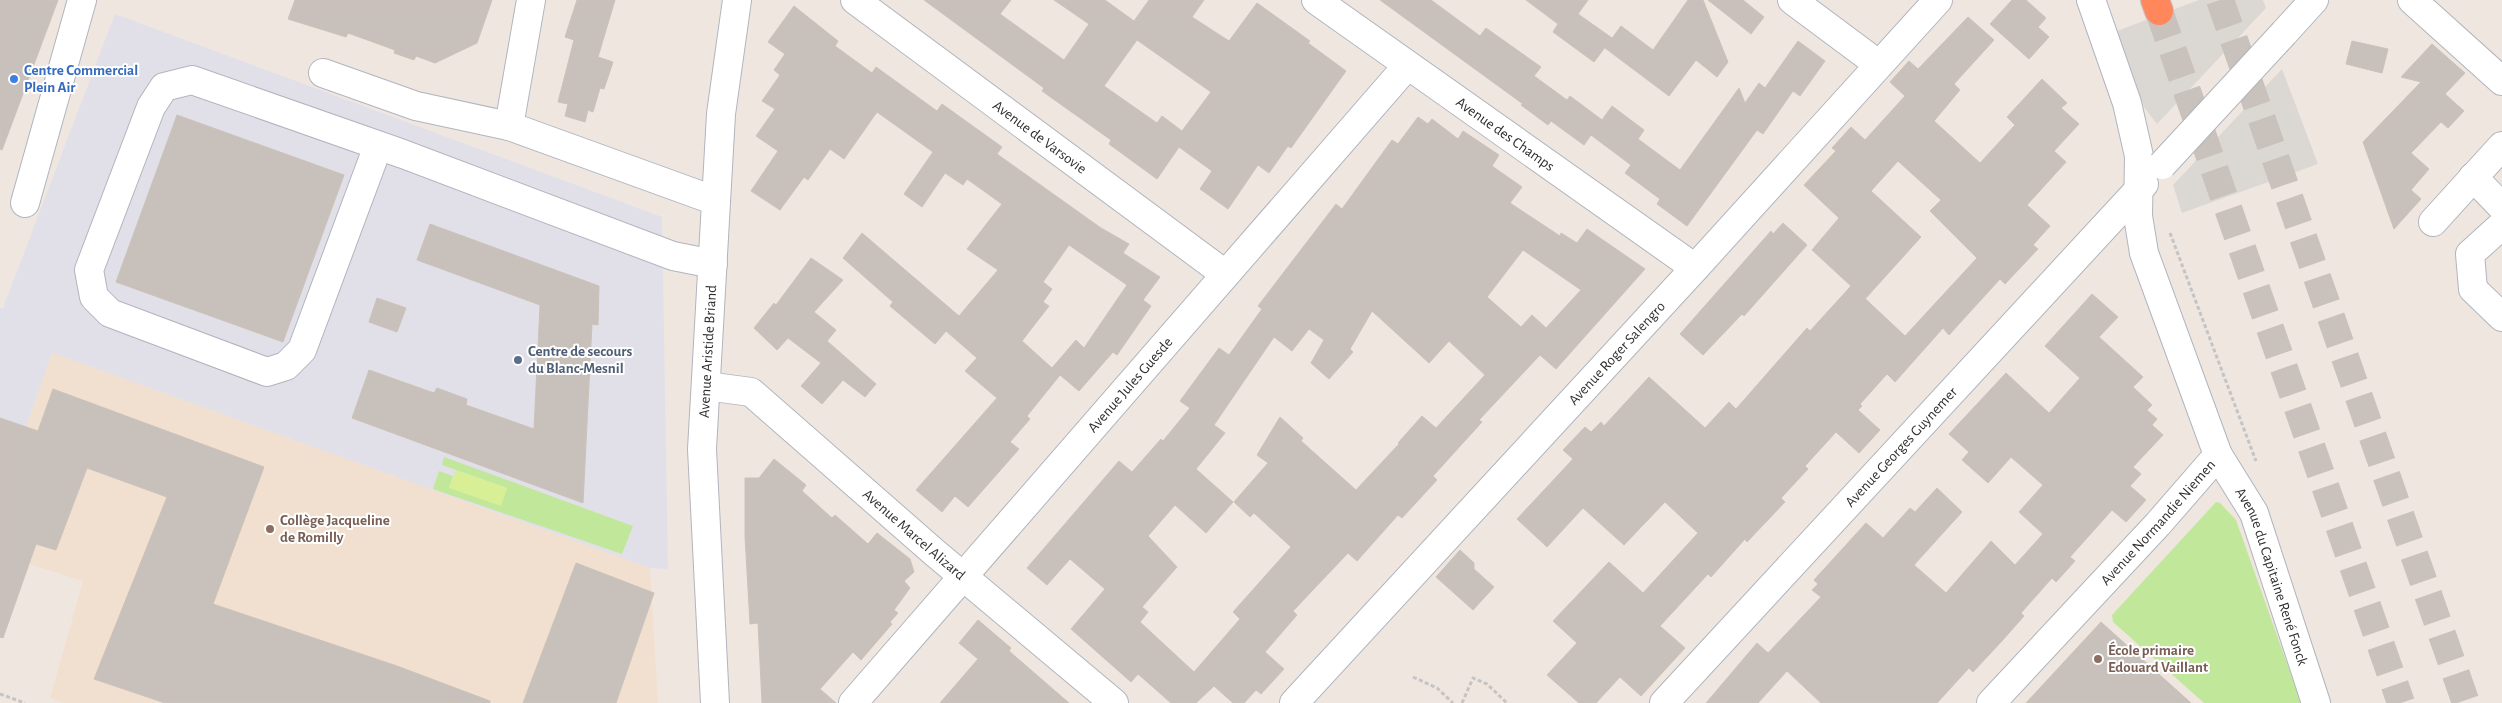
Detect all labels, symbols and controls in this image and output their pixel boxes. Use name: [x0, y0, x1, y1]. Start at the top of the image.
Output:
place label: Centre Commercial Plein Air: [24, 63, 138, 95]
marker: Centre Commercial Plein Air: [8, 73, 20, 85]
street label: Avenue des Champs: [1453, 94, 1557, 174]
street label: Avenue de Varsovie: [990, 97, 1090, 176]
street label: Avenue Aristide Briand: [696, 284, 719, 418]
street label: Avenue Roger Salengro: [1565, 298, 1668, 408]
street label: Avenue Jules Guesde: [1085, 334, 1175, 435]
place label: Centre de secours du Blanc-Mesnil: [528, 344, 632, 376]
marker: Centre de secours du Blanc-Mesnil: [512, 354, 524, 366]
street label: Avenue Georges Guynemer: [1842, 384, 1960, 510]
street label: Avenue Normandie Niemen: [2098, 457, 2218, 588]
street label: Avenue du Capitaine René Fonck: [2233, 485, 2311, 667]
street label: Avenue Marcel Alizard: [860, 486, 968, 583]
place label: Collège Jacqueline de Romilly: [280, 513, 390, 545]
marker: Collège Jacqueline de Romilly: [264, 523, 276, 535]
place label: École primaire Edouard Vaillant: [2108, 641, 2208, 675]
marker: École primaire Edouard Vaillant: [2092, 653, 2104, 665]

